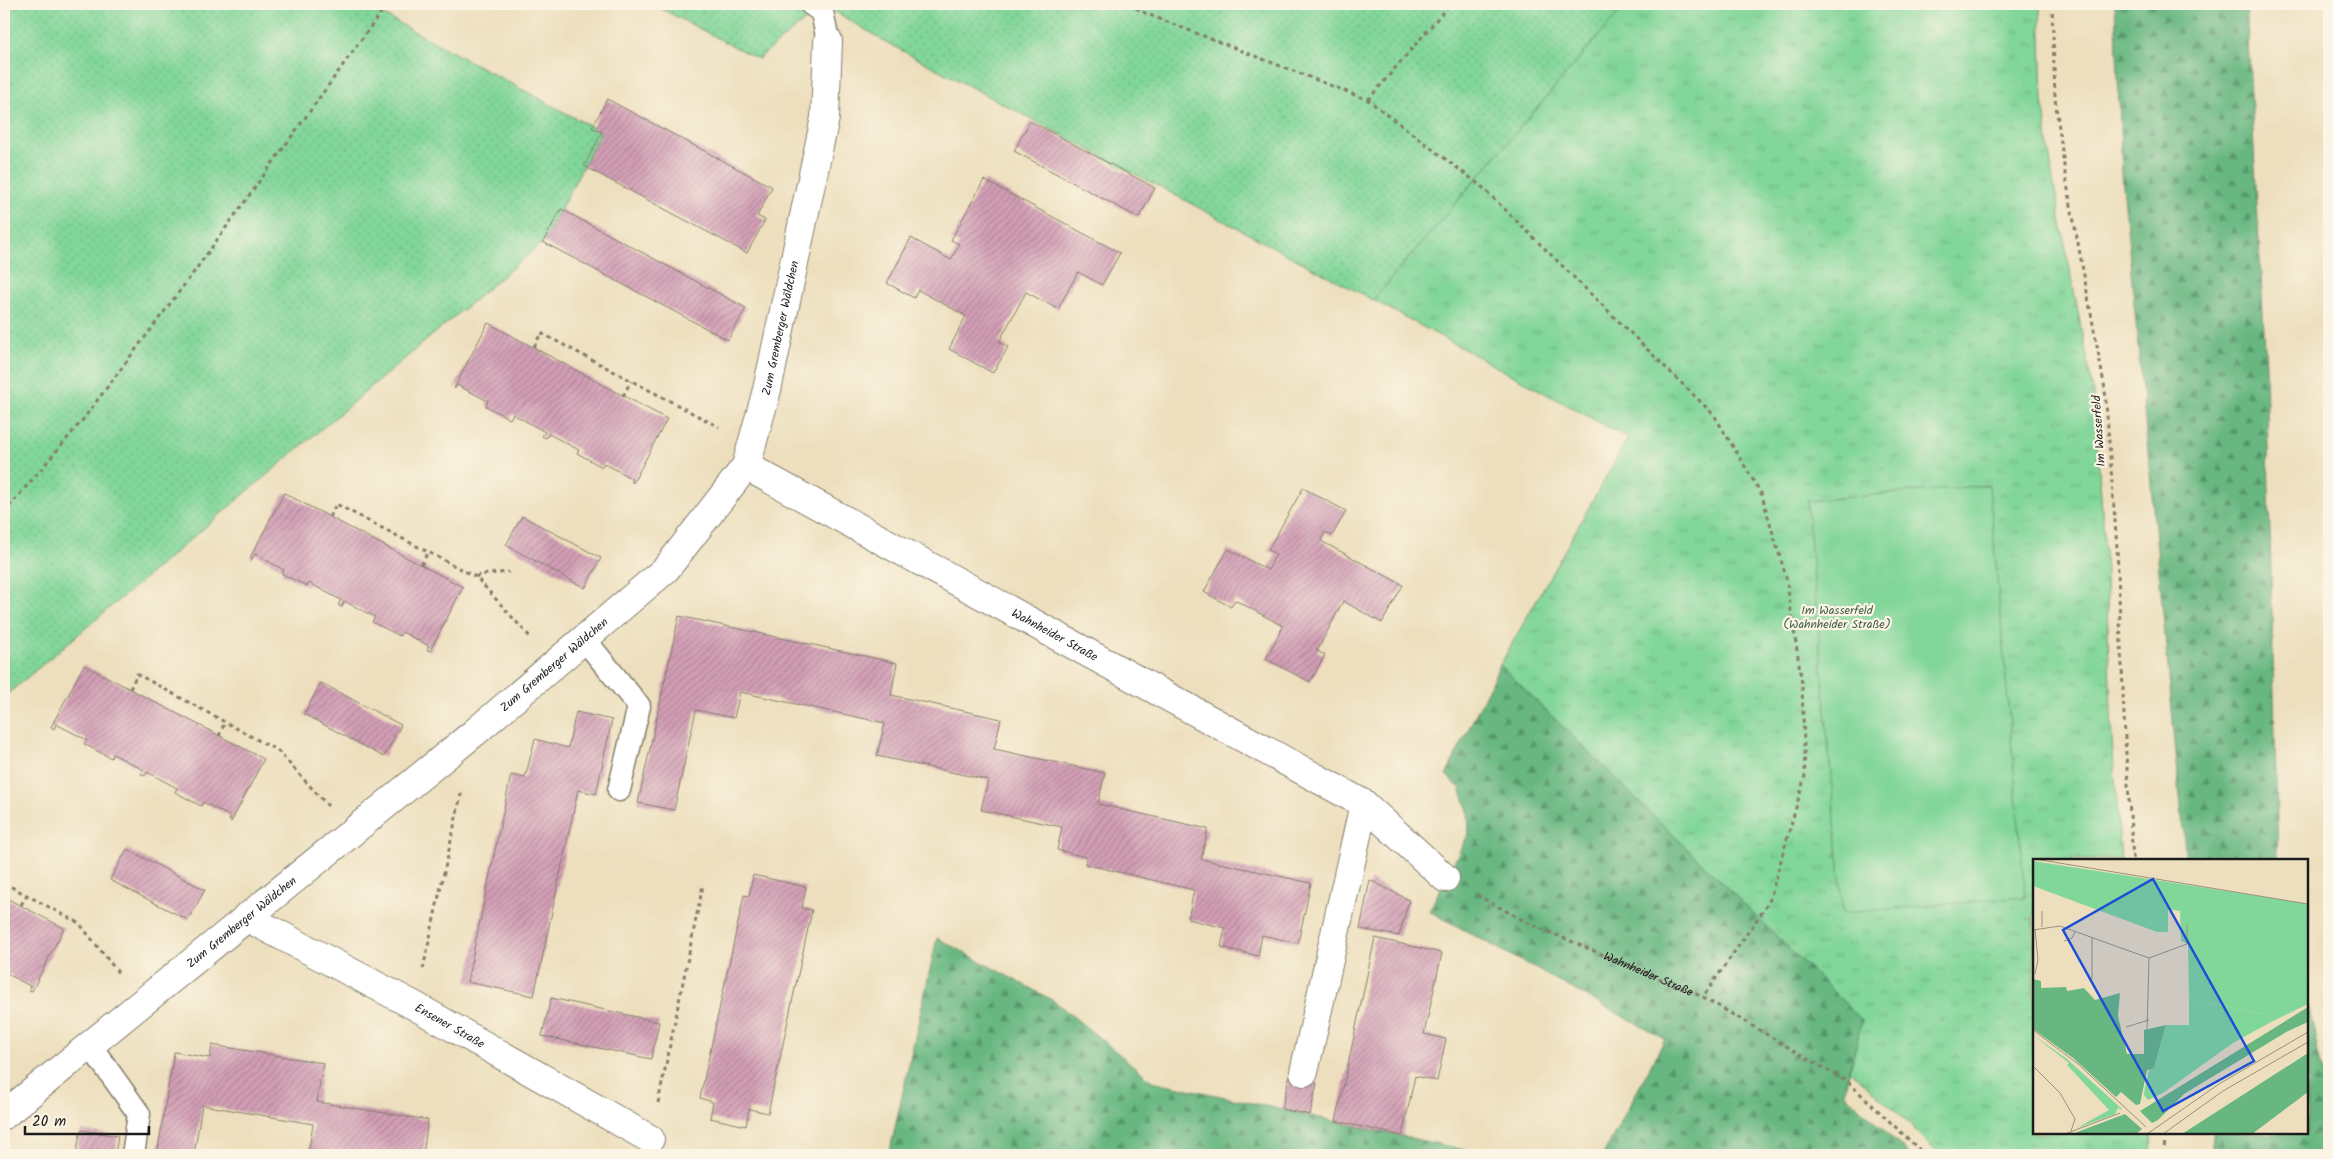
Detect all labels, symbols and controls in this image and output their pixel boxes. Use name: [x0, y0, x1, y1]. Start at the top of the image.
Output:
street label: Zum Gremberger Wäldchen: [757, 259, 804, 397]
street label: Im Wasserfeld: [2087, 394, 2111, 467]
park label: Im Wasserfeld (Wahnheider Straße): [1783, 601, 1891, 634]
street label: Wahnheider Straße: [1008, 604, 1102, 667]
street label: Zum Gremberger Wäldchen: [496, 613, 612, 716]
inset map: [2033, 859, 2308, 1134]
street label: Zum Gremberger Wäldchen: [182, 871, 301, 973]
street label: Wahnheider Straße: [1601, 947, 1697, 1002]
street label: Ensener Straße: [411, 998, 489, 1053]
scale bar: [25, 1104, 149, 1136]
text: 20 m: [32, 1110, 66, 1134]

